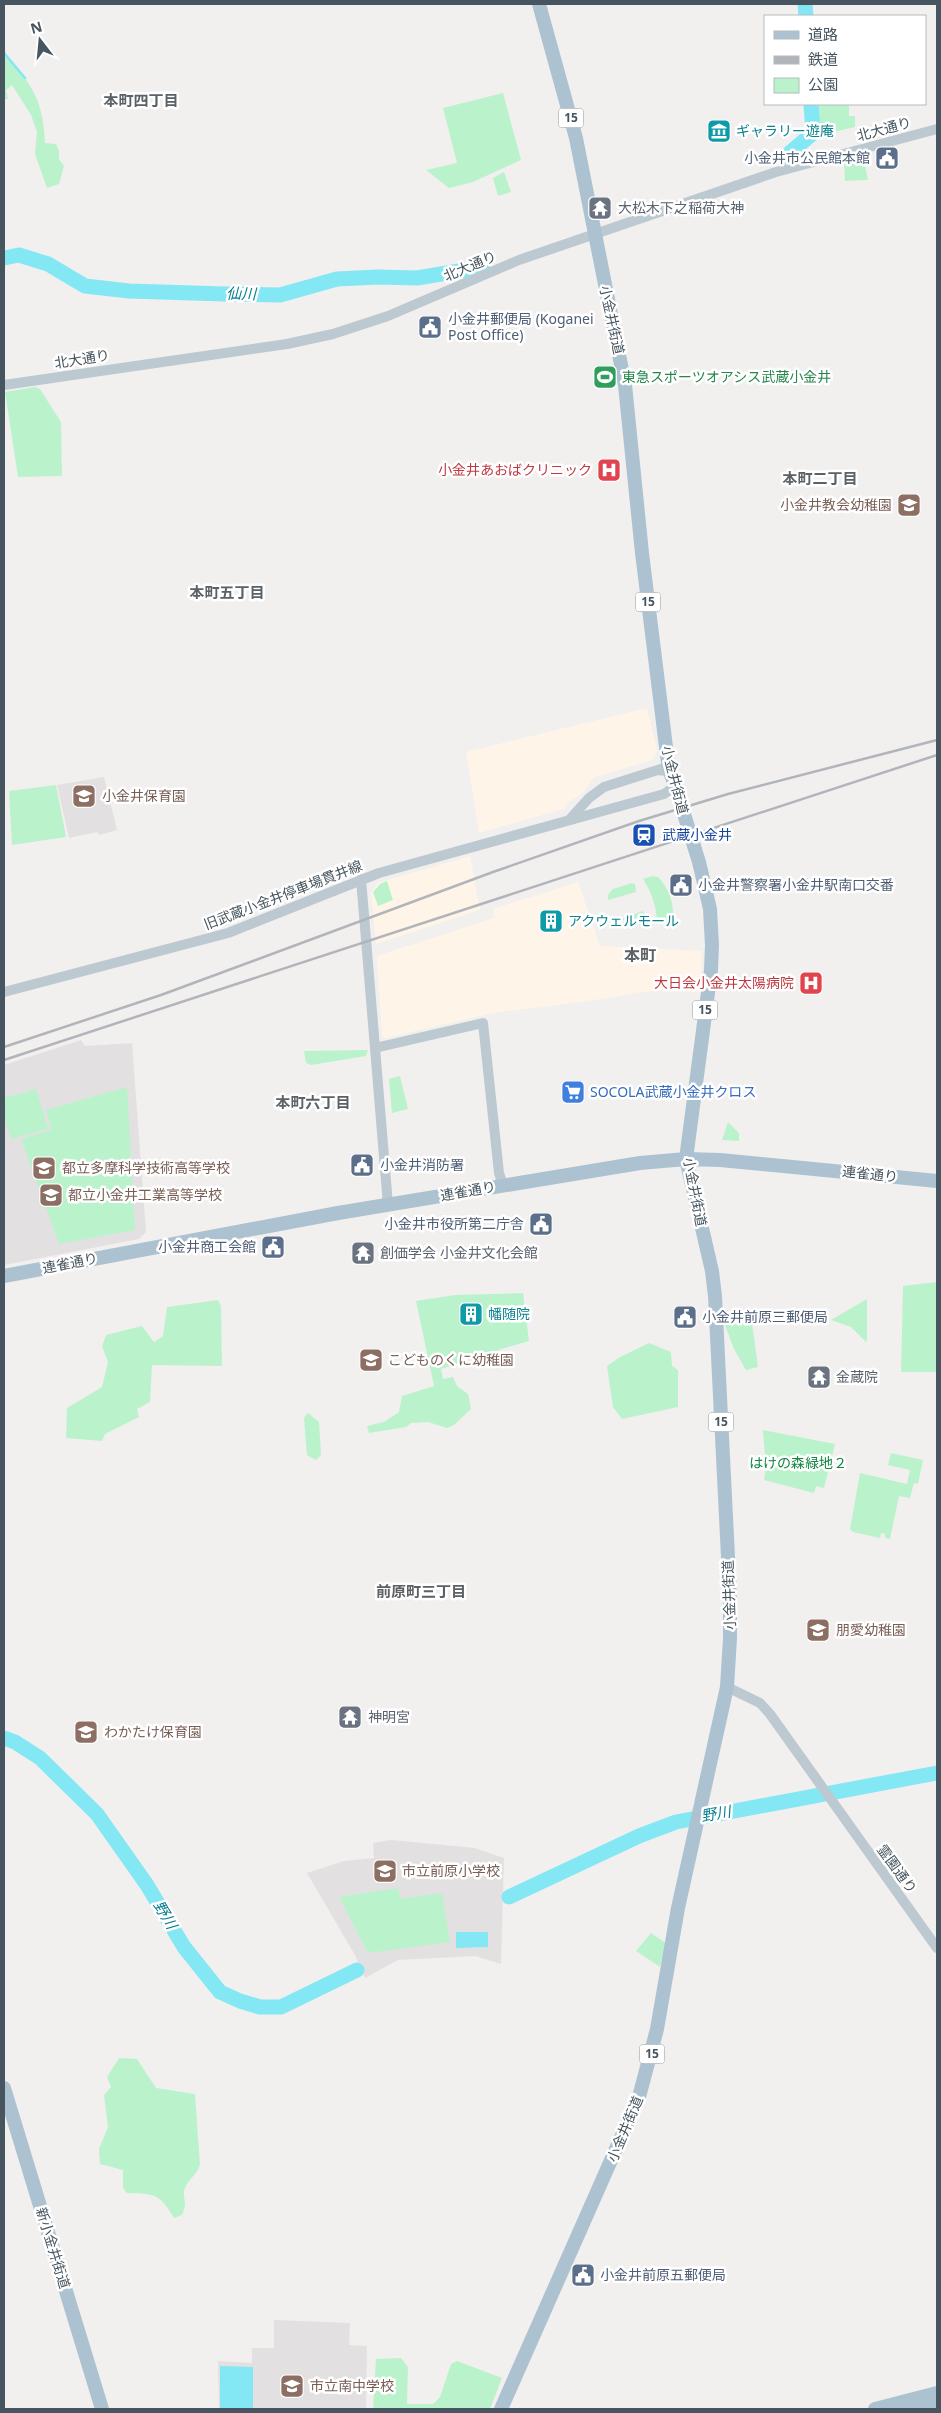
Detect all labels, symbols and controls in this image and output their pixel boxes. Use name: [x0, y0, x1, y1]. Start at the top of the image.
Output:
north arrow: [15, 15, 65, 65]
legend: [764, 15, 926, 105]
text: N: [28, 16, 44, 38]
text: 道路: [808, 24, 838, 44]
text: 鉄道: [808, 49, 838, 69]
text: 公園: [808, 74, 838, 94]
district label: 本町四丁目: [103, 90, 179, 110]
road number: 15: [558, 109, 584, 128]
street label: 北大通り: [854, 112, 913, 145]
museum icon: ギャラリー遊庵: [706, 118, 732, 144]
place label: ギャラリー遊庵: [736, 121, 834, 140]
public building icon: 小金井市公民館本館: [874, 145, 900, 171]
place label: 小金井市公民館本館: [744, 148, 870, 167]
temple icon: 大松木下之稲荷大神: [587, 195, 613, 221]
place label: 大松木下之稲荷大神: [618, 198, 744, 217]
street label: 北大通り: [440, 246, 499, 285]
water label: 仙川: [226, 283, 258, 303]
street label: 小金井街道: [596, 284, 629, 356]
place label: 小金井郵便局 (Koganei Post Office): [448, 309, 594, 344]
public building icon: 小金井郵便局 (Koganei Post Office): [417, 314, 443, 340]
street label: 北大通り: [53, 345, 111, 372]
sports icon: 東急スポーツオアシス武蔵小金井: [592, 364, 618, 390]
place label: 東急スポーツオアシス武蔵小金井: [622, 367, 831, 386]
hospital icon: 小金井あおばクリニック: [596, 457, 622, 483]
place label: 小金井あおばクリニック: [438, 460, 592, 479]
district label: 本町二丁目: [782, 468, 858, 488]
school or university icon: 小金井教会幼稚園: [896, 492, 922, 518]
place label: 小金井教会幼稚園: [780, 495, 892, 514]
district label: 本町五丁目: [189, 582, 265, 602]
road number: 15: [636, 592, 660, 612]
street label: 小金井街道: [658, 744, 693, 816]
school or university icon: 小金井保育園: [71, 783, 97, 809]
place label: 小金井保育園: [102, 786, 186, 805]
station icon: 武蔵小金井: [631, 822, 657, 848]
place label: 武蔵小金井: [662, 825, 732, 844]
street label: 旧武蔵小金井停車場貫井線: [201, 856, 365, 934]
public building icon: 小金井警察署小金井駅南口交番: [668, 872, 694, 898]
place label: 小金井警察署小金井駅南口交番: [698, 875, 894, 894]
building icon: アクウェルモール: [538, 908, 564, 934]
place label: アクウェルモール: [568, 911, 679, 930]
district label: 本町: [624, 944, 656, 966]
hospital icon: 大日会小金井太陽病院: [798, 970, 824, 996]
place label: 大日会小金井太陽病院: [654, 973, 794, 992]
road number: 15: [692, 1000, 718, 1020]
supermarket icon: SOCOLA武蔵小金井クロス: [560, 1079, 586, 1105]
place label: SOCOLA武蔵小金井クロス: [590, 1082, 756, 1101]
district label: 本町六丁目: [275, 1092, 351, 1112]
public building icon: 小金井消防署: [349, 1152, 375, 1178]
school or university icon: 都立多摩科学技術高等学校: [31, 1155, 57, 1181]
place label: 小金井消防署: [380, 1155, 464, 1174]
street label: 小金井街道: [679, 1156, 711, 1228]
place label: 都立多摩科学技術高等学校: [62, 1158, 230, 1177]
street label: 連雀通り: [841, 1161, 899, 1186]
street label: 連雀通り: [439, 1176, 497, 1205]
school or university icon: 都立小金井工業高等学校: [38, 1182, 64, 1208]
place label: 都立小金井工業高等学校: [68, 1185, 222, 1204]
public building icon: 小金井市役所第二庁舎: [528, 1211, 554, 1237]
place label: 小金井市役所第二庁舎: [384, 1214, 524, 1233]
public building icon: 小金井商工会館: [260, 1234, 286, 1260]
place label: 小金井商工会館: [158, 1237, 256, 1256]
temple icon: 創価学会 小金井文化会館: [350, 1240, 376, 1266]
place label: 創価学会 小金井文化会館: [380, 1243, 538, 1262]
street label: 連雀通り: [41, 1248, 99, 1277]
building icon: 幡随院: [458, 1301, 484, 1327]
place label: 幡随院: [488, 1304, 530, 1323]
public building icon: 小金井前原三郵便局: [672, 1304, 698, 1330]
place label: 小金井前原三郵便局: [702, 1307, 828, 1326]
school or university icon: こどものくに幼稚園: [358, 1347, 384, 1373]
place label: こどものくに幼稚園: [388, 1350, 514, 1369]
temple icon: 金蔵院: [806, 1364, 832, 1390]
place label: 金蔵院: [836, 1367, 878, 1386]
road number: 15: [708, 1412, 734, 1431]
park label: はけの森緑地２: [749, 1453, 847, 1472]
street label: 小金井街道: [718, 1560, 739, 1630]
district label: 前原町三丁目: [376, 1581, 466, 1601]
school or university icon: 朋愛幼稚園: [805, 1617, 831, 1643]
place label: 朋愛幼稚園: [836, 1620, 906, 1639]
temple icon: 神明宮: [337, 1704, 363, 1730]
place label: 神明宮: [368, 1707, 410, 1726]
school or university icon: わかたけ保育園: [73, 1719, 99, 1745]
place label: わかたけ保育園: [104, 1722, 202, 1741]
water label: 野川: [699, 1800, 734, 1825]
street label: 霊園通り: [873, 1840, 922, 1897]
school or university icon: 市立前原小学校: [372, 1858, 398, 1884]
place label: 市立前原小学校: [402, 1861, 500, 1880]
water label: 野川: [150, 1896, 183, 1934]
road number: 15: [640, 2045, 664, 2064]
street label: 小金井街道: [602, 2093, 647, 2165]
street label: 新小金井街道: [32, 2205, 75, 2291]
public building icon: 小金井前原五郵便局: [570, 2262, 596, 2288]
place label: 小金井前原五郵便局: [600, 2265, 726, 2284]
school or university icon: 市立南中学校: [279, 2373, 305, 2399]
place label: 市立南中学校: [310, 2376, 394, 2395]

